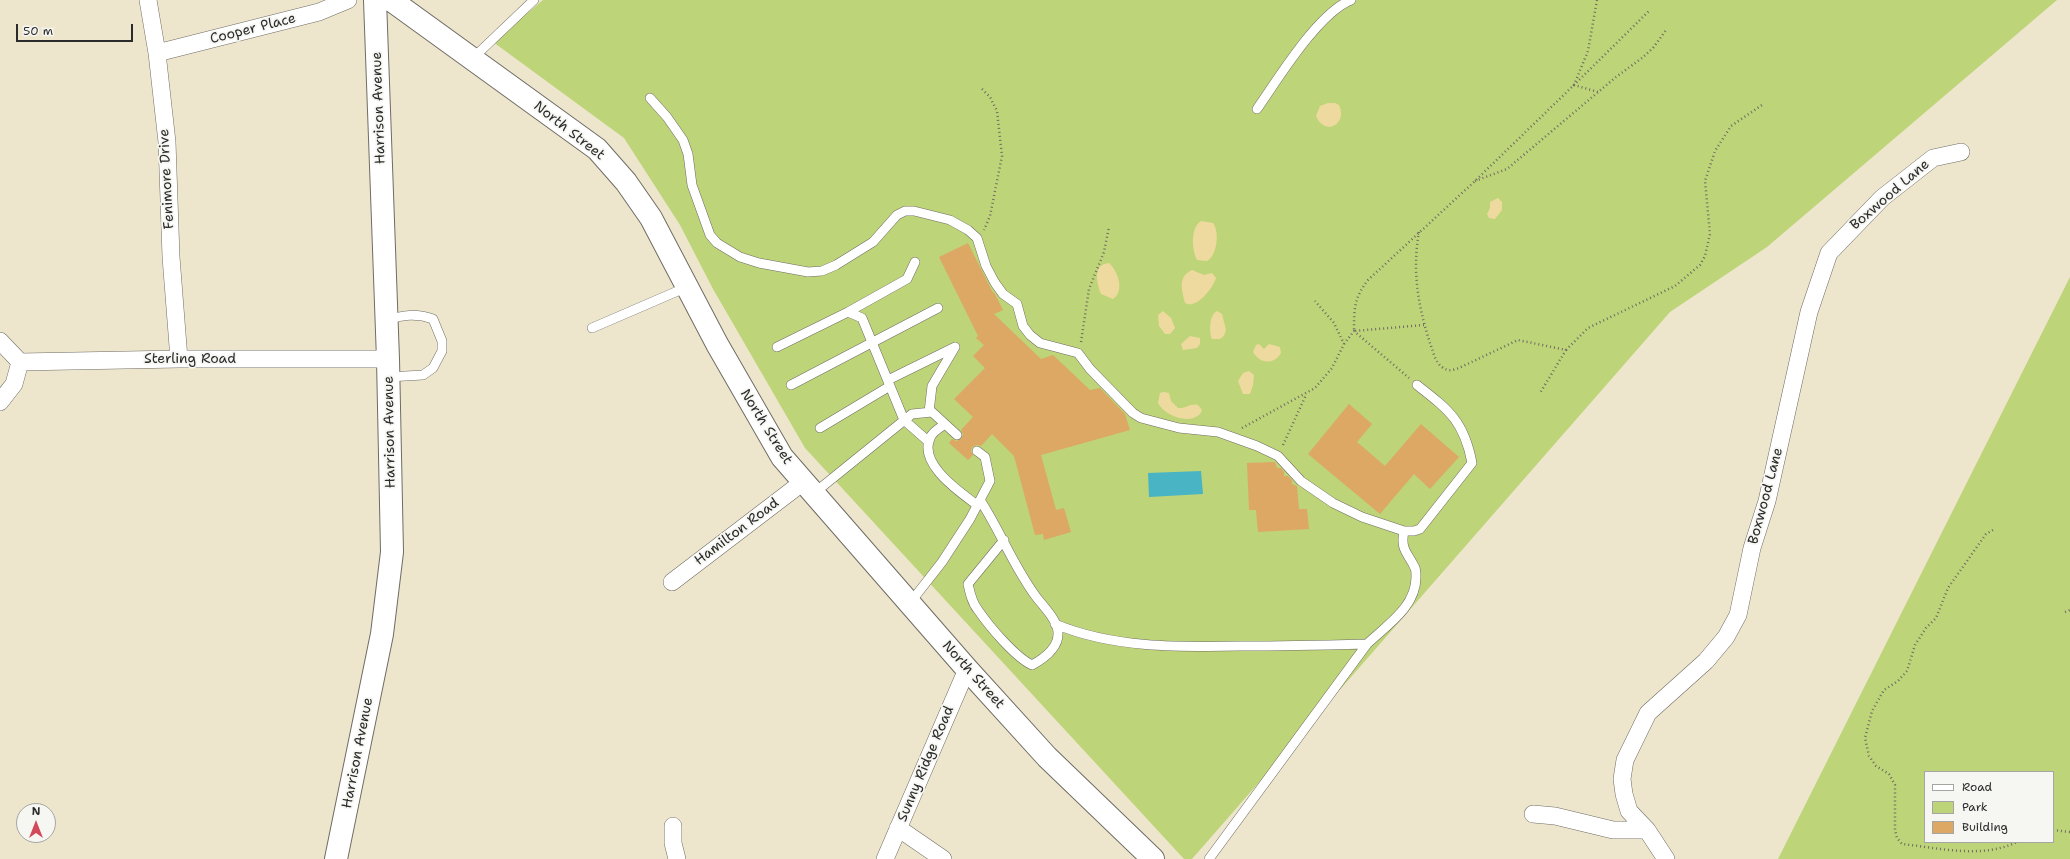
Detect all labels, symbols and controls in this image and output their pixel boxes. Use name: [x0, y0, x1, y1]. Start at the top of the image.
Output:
street label: Cooper Place: [208, 10, 298, 48]
scale bar: [18, 16, 135, 42]
text: 50 m: [23, 23, 53, 39]
street label: Harrison Avenue: [369, 52, 389, 164]
street label: North Street: [530, 98, 608, 164]
street label: Fenimore Drive: [156, 128, 178, 230]
street label: Boxwood Lane: [1847, 156, 1933, 234]
street label: Sterling Road: [144, 351, 236, 367]
street label: Harrison Avenue: [381, 376, 399, 488]
street label: North Street: [736, 386, 796, 468]
street label: Boxwood Lane: [1745, 446, 1787, 546]
street label: Hamilton Road: [692, 495, 782, 569]
street label: North Street: [938, 638, 1008, 712]
street label: Harrison Avenue: [339, 696, 377, 810]
street label: Sunny Ridge Road: [894, 704, 958, 824]
legend: [1924, 771, 2054, 843]
text: Road: [1962, 779, 1992, 795]
text: Park: [1962, 799, 1988, 815]
north arrow: [16, 803, 56, 843]
text: N: [32, 804, 40, 819]
text: Building: [1962, 819, 2008, 835]

